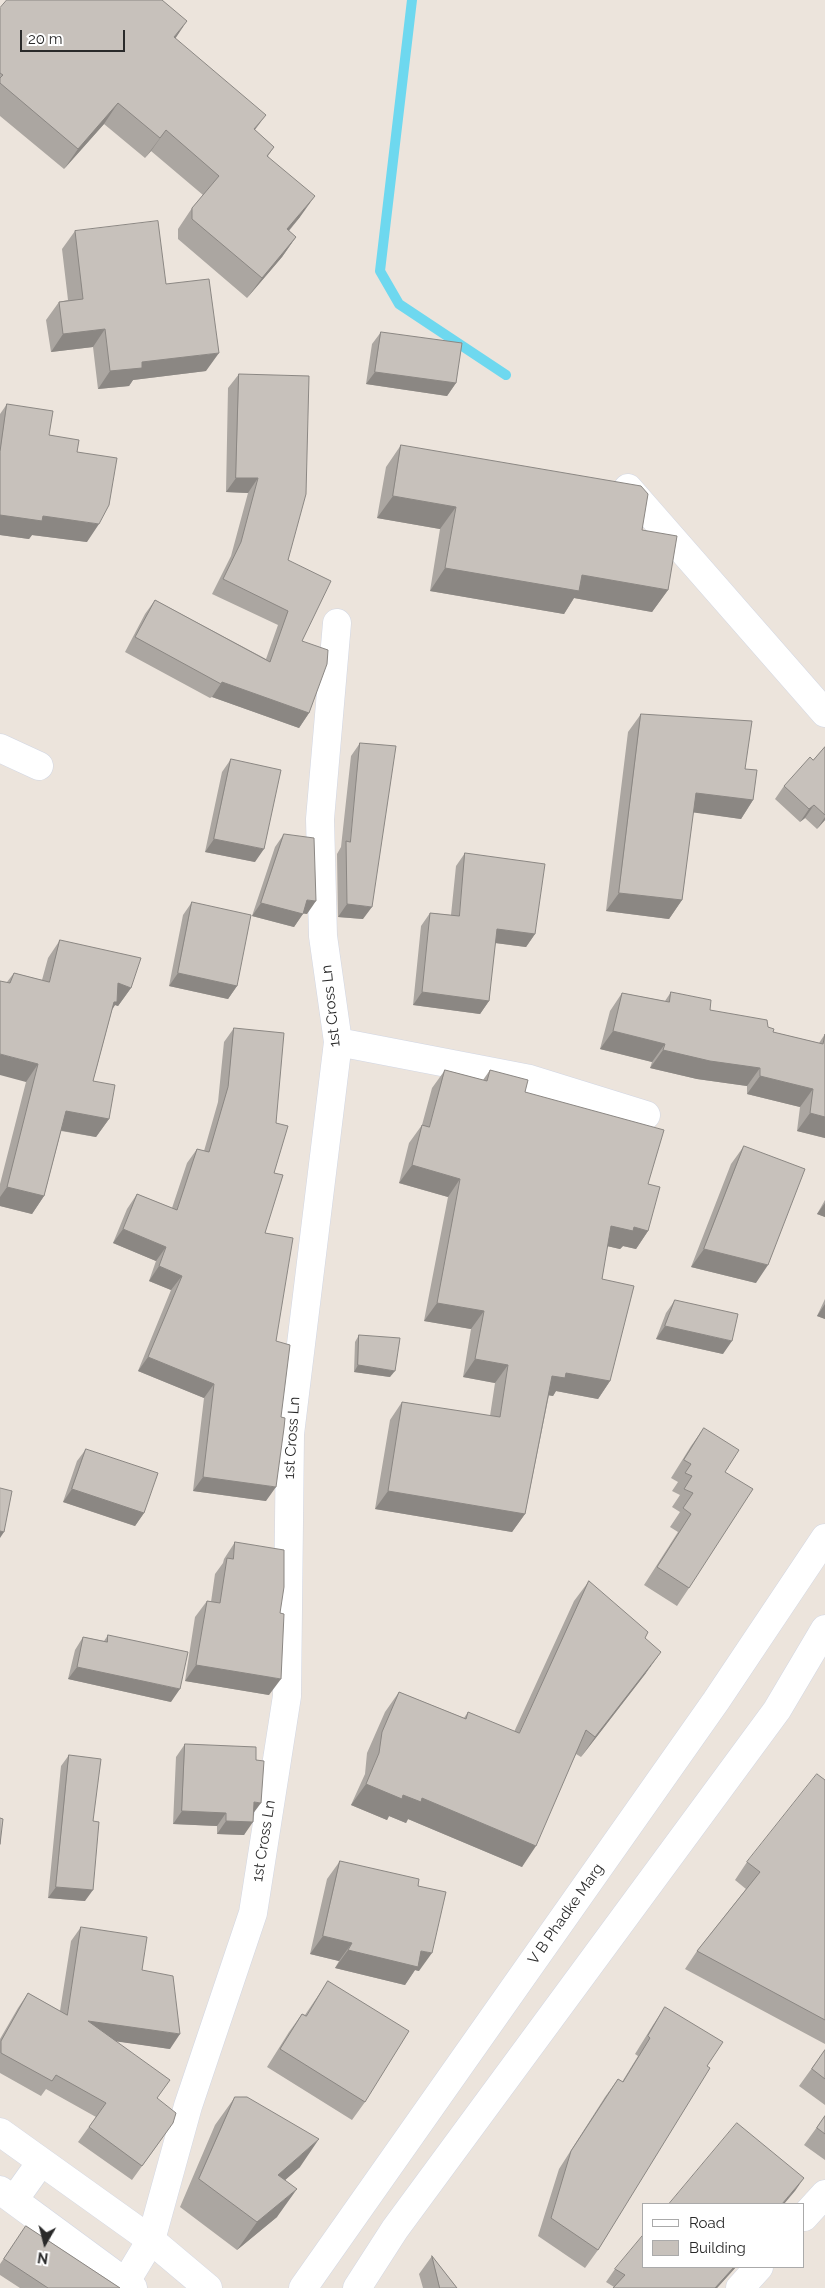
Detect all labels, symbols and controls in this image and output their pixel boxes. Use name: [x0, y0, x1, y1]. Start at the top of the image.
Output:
scale bar: [22, 20, 128, 52]
text: 20 m: [28, 30, 63, 48]
street label: 1st Cross Ln: [318, 964, 344, 1048]
street label: 1st Cross Ln: [280, 1396, 304, 1480]
street label: 1st Cross Ln: [249, 1799, 279, 1883]
street label: V B Phadke Marg: [524, 1860, 608, 1968]
legend: [642, 2203, 805, 2268]
text: Road: [689, 2214, 725, 2232]
north arrow: [20, 2218, 70, 2268]
text: Building: [689, 2239, 746, 2257]
text: N: [37, 2249, 49, 2267]

